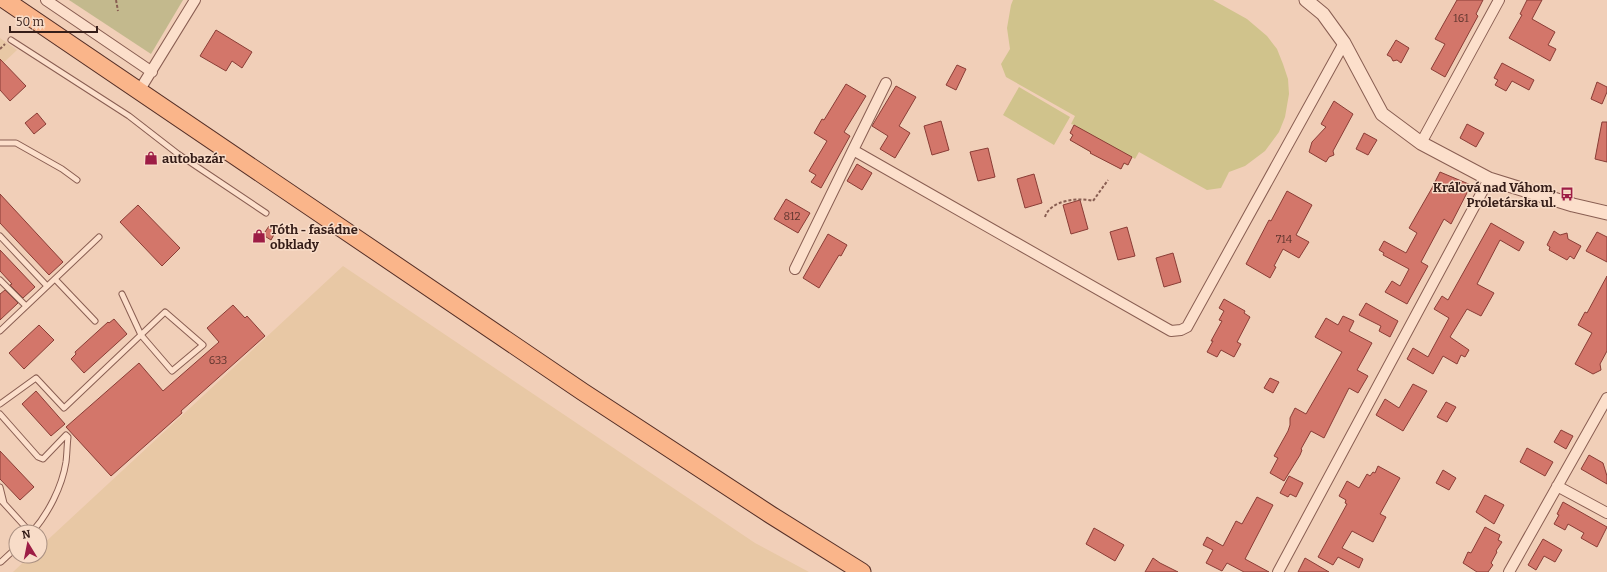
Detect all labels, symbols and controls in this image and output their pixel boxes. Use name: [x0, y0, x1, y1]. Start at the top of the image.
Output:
scale bar: [10, 8, 97, 34]
house number: 161: [1453, 12, 1469, 25]
text: 50 m: [16, 15, 45, 29]
shop icon: autobazár: [143, 150, 159, 166]
place label: autobazár: [162, 151, 225, 166]
place label: Kráľová nad Váhom, Proletárska ul.: [1433, 180, 1556, 210]
bus stop icon: Kráľová nad Váhom, Proletárska ul.: [1559, 186, 1575, 202]
house number: 812: [783, 210, 801, 223]
place label: Tóth - fasádne obklady: [270, 222, 358, 252]
shop icon: Tóth - fasádne obklady: [251, 228, 267, 244]
house number: 714: [1276, 233, 1293, 246]
house number: 633: [209, 354, 227, 367]
north arrow: [8, 524, 48, 564]
text: N: [21, 527, 32, 542]

